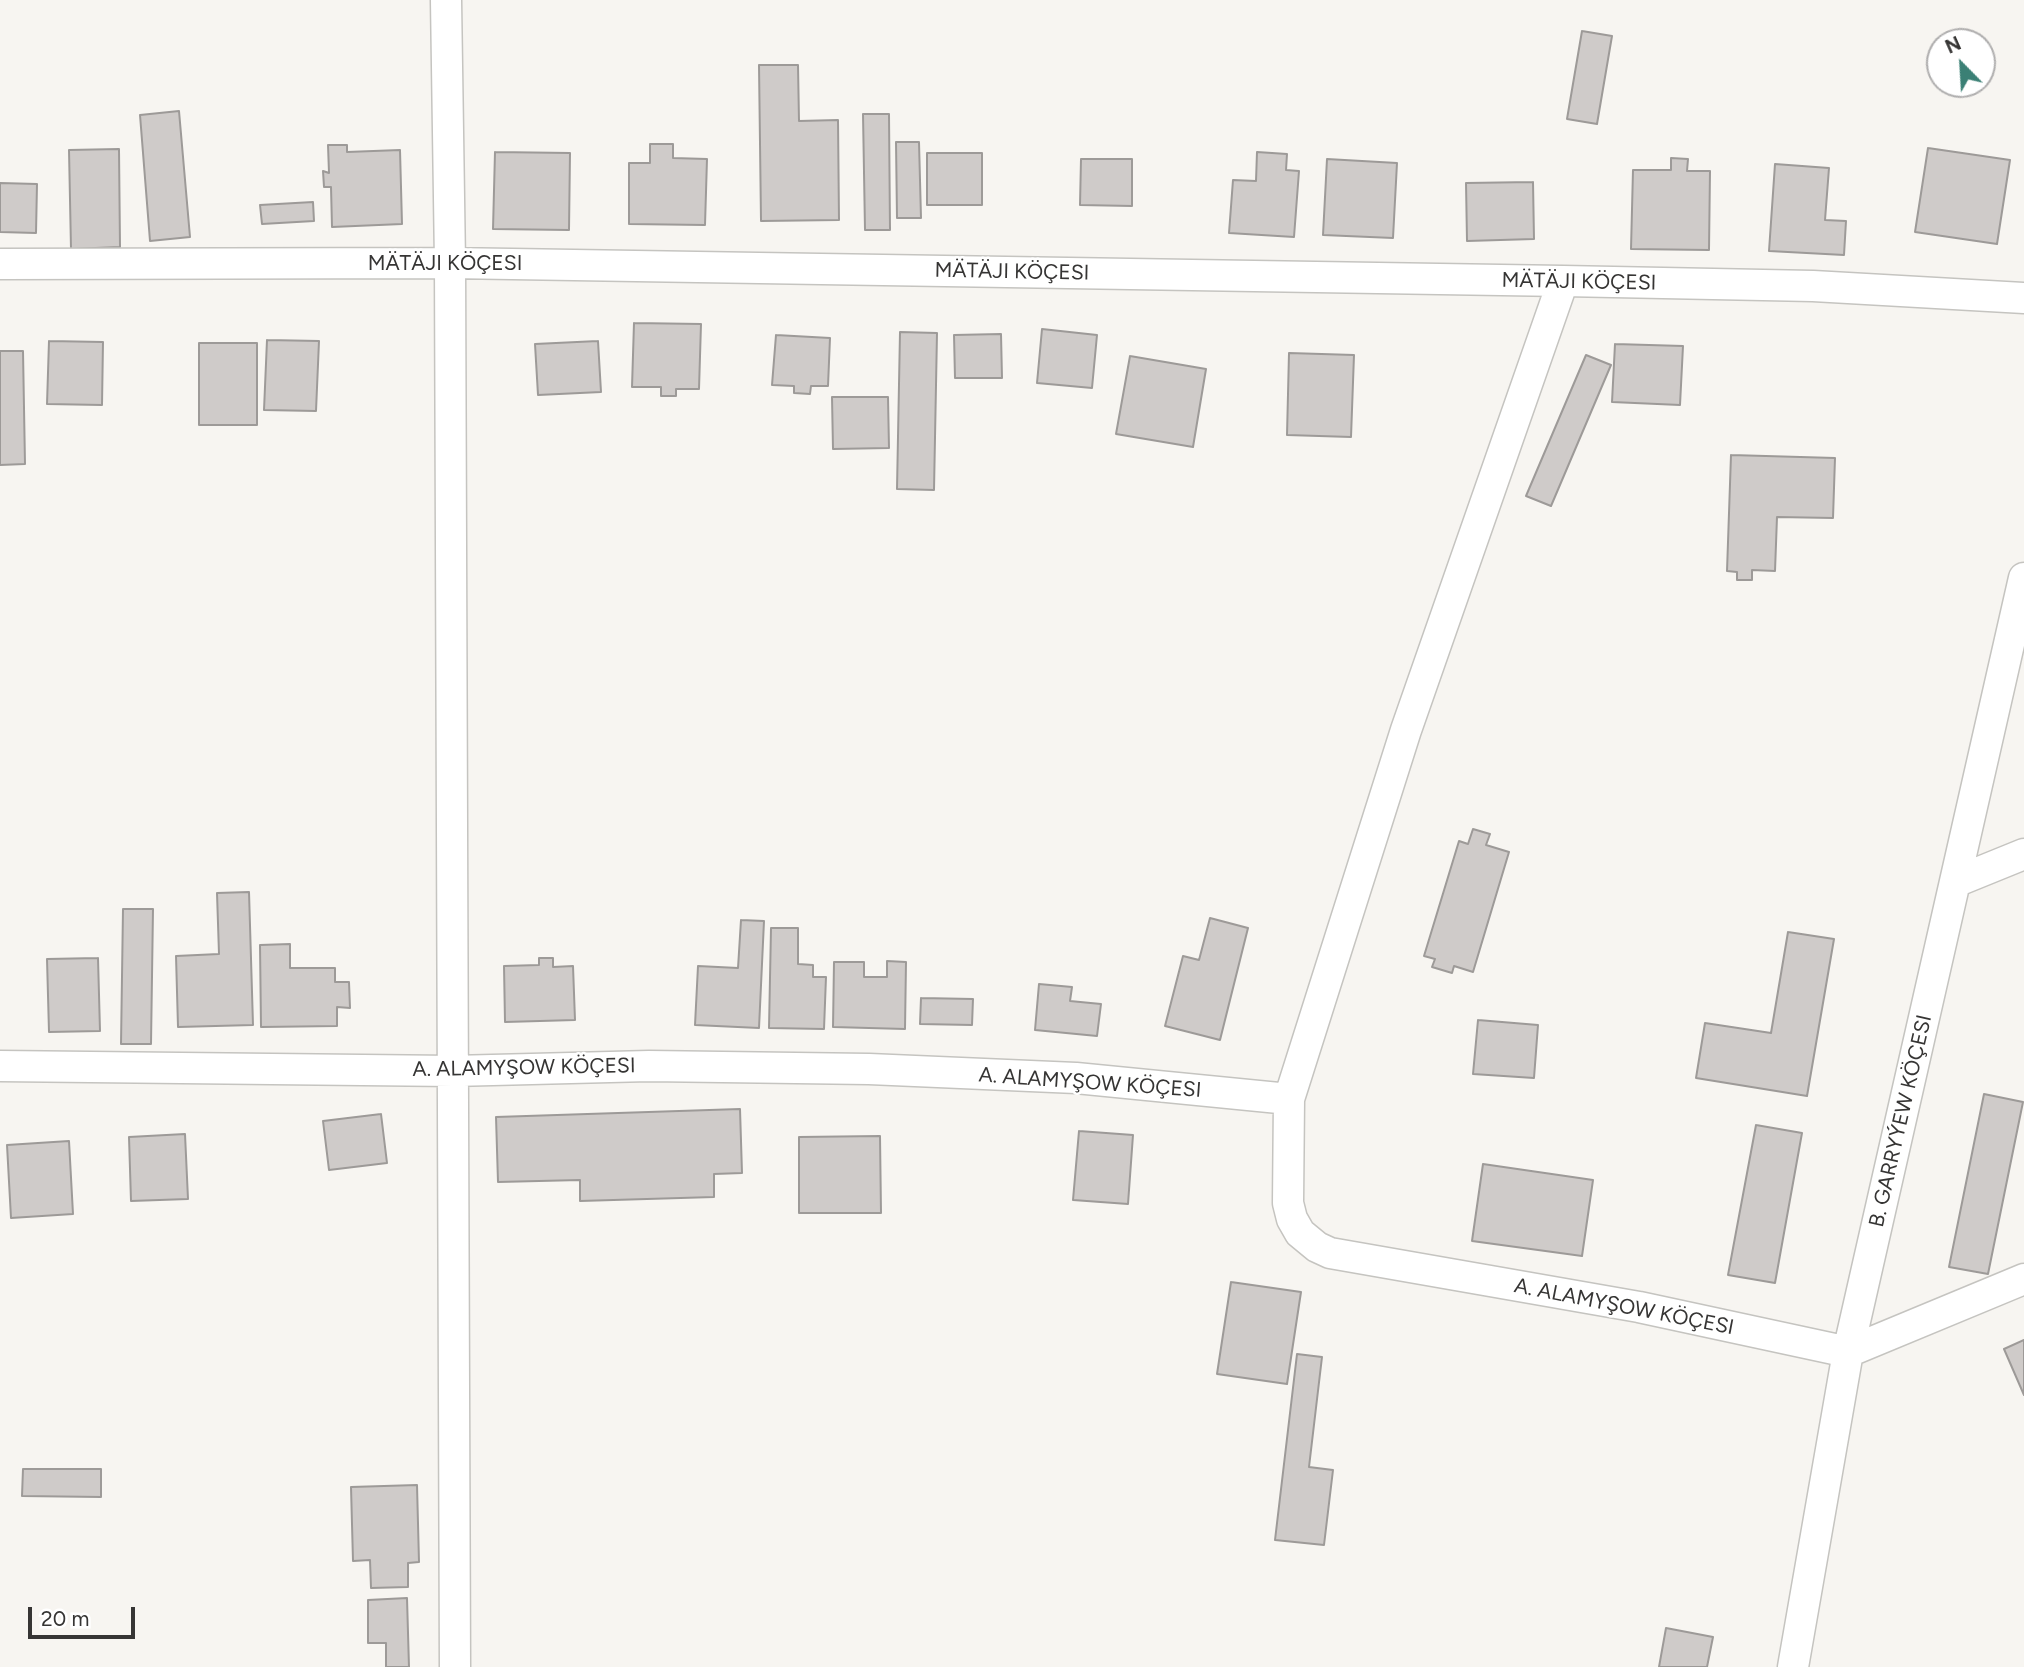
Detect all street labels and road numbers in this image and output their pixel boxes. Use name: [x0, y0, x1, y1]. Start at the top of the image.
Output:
street label: MÄTÄJI KÖÇESI: [368, 251, 522, 277]
street label: MÄTÄJI KÖÇESI: [934, 258, 1090, 286]
street label: MÄTÄJI KÖÇESI: [1501, 268, 1657, 296]
street label: B. GARRYÝEW KÖÇESI: [1864, 1012, 1938, 1230]
street label: A. ALAMYŞOW KÖÇESI: [412, 1053, 636, 1083]
street label: A. ALAMYŞOW KÖÇESI: [978, 1063, 1202, 1103]
street label: A. ALAMYŞOW KÖÇESI: [1512, 1273, 1736, 1341]

